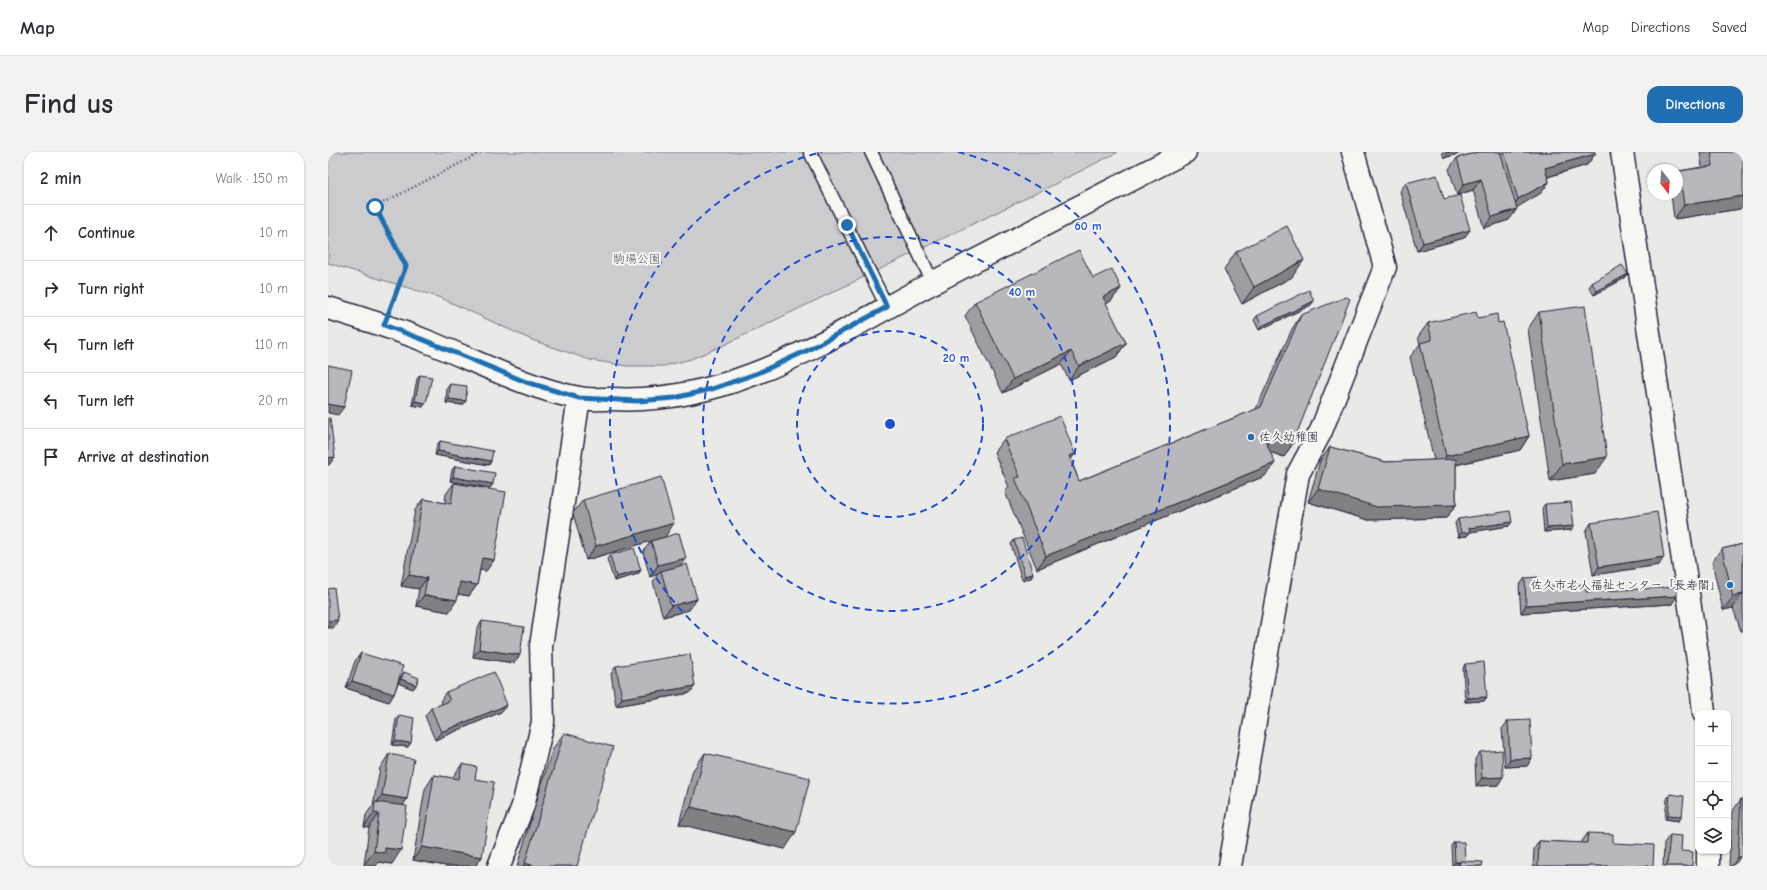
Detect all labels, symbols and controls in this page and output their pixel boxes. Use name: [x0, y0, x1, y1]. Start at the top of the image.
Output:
text: Map: [20, 17, 55, 39]
text: Map: [1582, 19, 1609, 36]
text: Directions: [1631, 19, 1690, 36]
text: Saved: [1712, 19, 1747, 36]
button: Directions: [1647, 86, 1743, 123]
text: Find us: [24, 88, 113, 120]
north arrow: [1647, 164, 1683, 200]
text: 2 min: [40, 169, 81, 188]
text: Walk · 150 m: [216, 171, 288, 186]
route start: [366, 198, 384, 216]
route end: [838, 216, 856, 234]
text: 60 m: [1075, 219, 1101, 233]
icon: ahead: [40, 222, 62, 244]
text: Continue: [78, 224, 135, 242]
text: 10 m: [260, 225, 288, 240]
park label: 駒場公園: [613, 252, 661, 266]
icon: right: [40, 278, 62, 300]
text: Turn right: [78, 280, 144, 298]
text: 10 m: [260, 281, 288, 296]
text: 40 m: [1009, 285, 1035, 299]
icon: left: [40, 334, 62, 356]
text: Turn left: [78, 336, 134, 354]
text: 110 m: [255, 337, 288, 352]
text: 20 m: [943, 351, 969, 365]
icon: left: [40, 390, 62, 412]
text: Turn left: [78, 392, 134, 410]
text: 20 m: [258, 393, 288, 408]
centre of rings: [883, 417, 897, 431]
place label: 佐久幼稚園: [1259, 430, 1319, 444]
marker: 佐久幼稚園: [1246, 432, 1256, 442]
icon: arrive: [40, 446, 62, 468]
text: Arrive at destination: [78, 448, 209, 466]
place label: 佐久市老人福祉センター「長寿閣」: [1530, 578, 1722, 592]
marker: 佐久市老人福祉センター「長寿閣」: [1725, 580, 1735, 590]
map controls: [1695, 710, 1731, 854]
button: +: [1695, 710, 1731, 746]
button: −: [1695, 746, 1731, 782]
button: locate: [1695, 782, 1731, 818]
button: layers: [1695, 818, 1731, 854]

